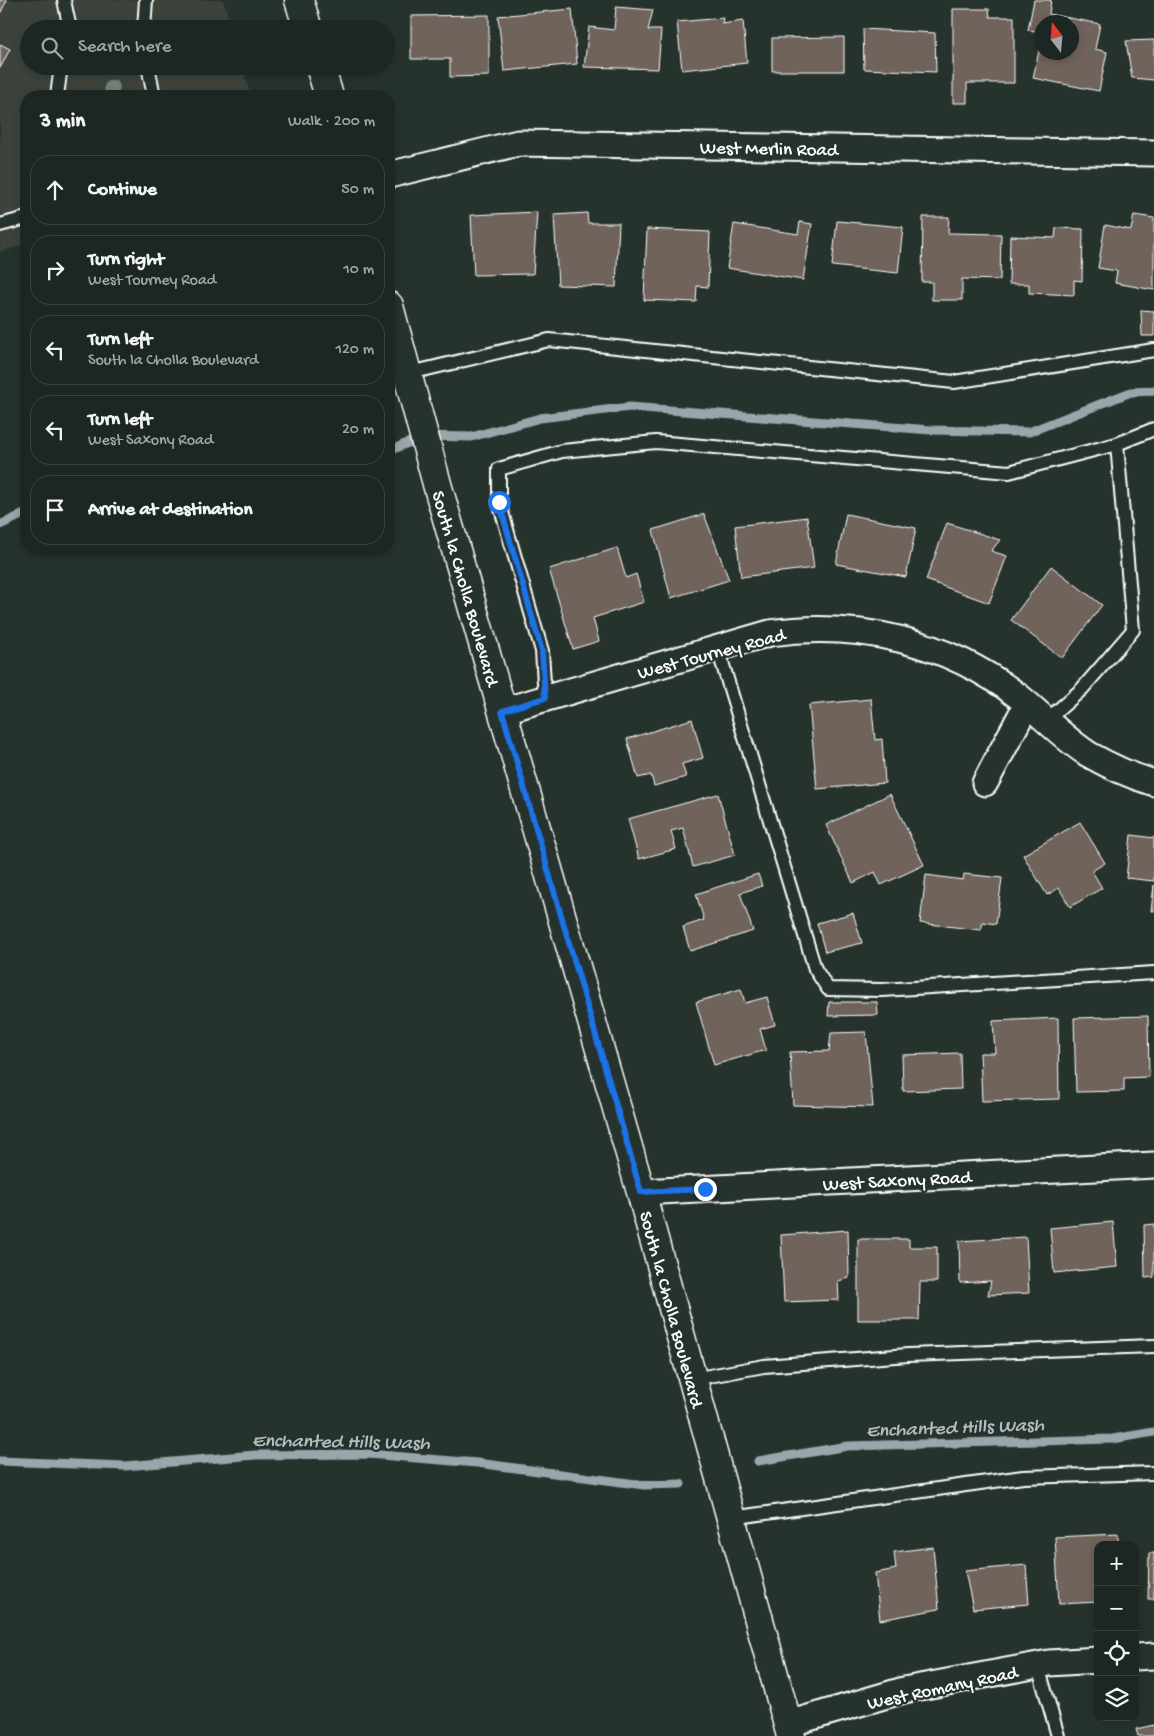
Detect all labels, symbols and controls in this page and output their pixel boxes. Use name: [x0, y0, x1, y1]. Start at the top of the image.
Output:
north arrow: [1034, 15, 1079, 60]
search box: [20, 20, 395, 75]
icon: search: [38, 34, 66, 62]
text: Search here: [78, 36, 172, 59]
text: 3 min: [40, 110, 85, 135]
text: Walk · 200 m: [288, 113, 375, 132]
street label: West Merlin Road: [700, 138, 840, 163]
icon: ahead: [41, 176, 69, 204]
text: Continue: [88, 179, 157, 202]
text: 50 m: [341, 181, 374, 200]
text: Turn right: [88, 249, 164, 272]
icon: right: [41, 256, 69, 284]
text: 10 m: [343, 261, 374, 280]
text: West Tourney Road: [88, 272, 216, 291]
text: Turn left: [88, 329, 152, 352]
icon: left: [41, 336, 69, 364]
text: 120 m: [335, 341, 374, 360]
text: South la Cholla Boulevard: [88, 352, 258, 371]
text: Turn left: [88, 409, 152, 432]
icon: left: [41, 416, 69, 444]
text: 20 m: [342, 421, 374, 440]
text: West Saxony Road: [88, 432, 213, 451]
street label: South la Cholla Boulevard: [425, 489, 503, 691]
route start: [488, 491, 511, 514]
icon: arrive: [41, 496, 69, 524]
text: Arrive at destination: [88, 499, 252, 522]
street label: West Tourney Road: [635, 624, 790, 686]
street label: West Saxony Road: [822, 1167, 974, 1198]
route end: [694, 1178, 717, 1201]
street label: South la Cholla Boulevard: [632, 1209, 707, 1412]
water label: Enchanted Hills Wash: [866, 1415, 1045, 1444]
water label: Enchanted Hills Wash: [252, 1430, 430, 1457]
map controls: [1094, 1541, 1139, 1721]
button: +: [1094, 1541, 1139, 1586]
button: −: [1094, 1586, 1139, 1631]
button: locate: [1094, 1631, 1139, 1676]
street label: West Romany Road: [865, 1662, 1022, 1717]
button: layers: [1094, 1676, 1139, 1721]

